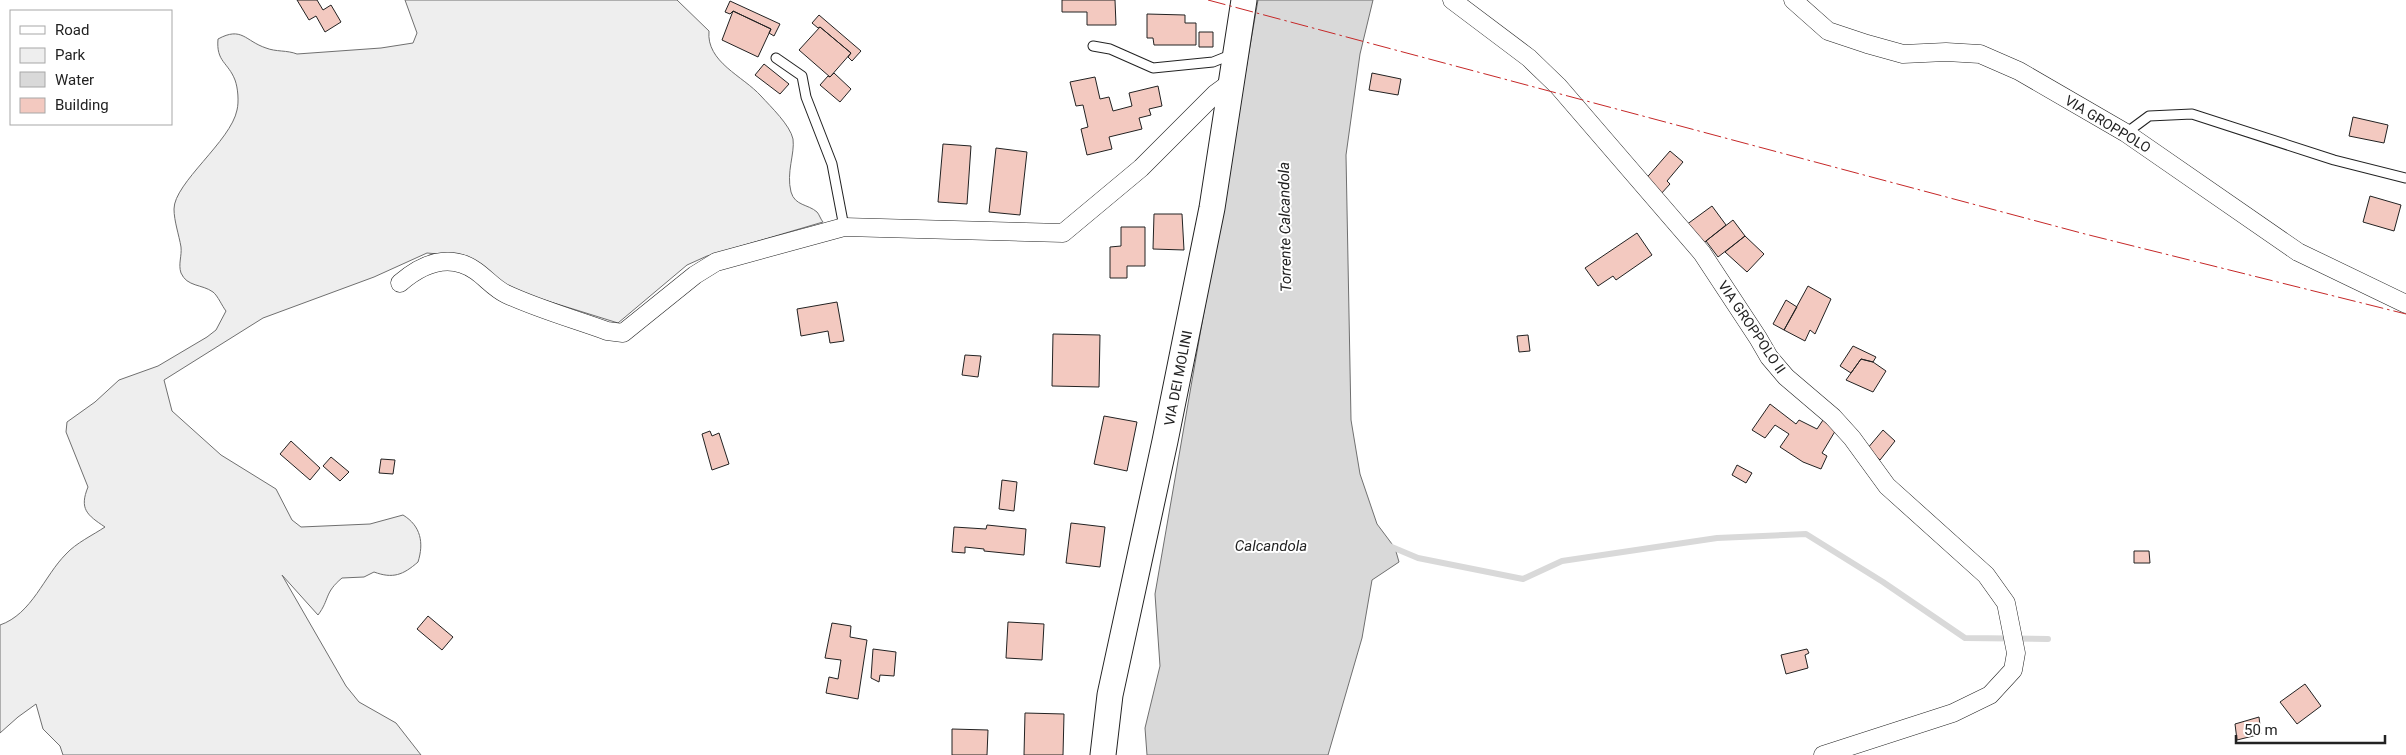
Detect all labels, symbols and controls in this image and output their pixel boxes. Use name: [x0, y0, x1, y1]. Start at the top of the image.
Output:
legend: [10, 10, 172, 125]
text: Road: [55, 21, 89, 39]
text: Park: [55, 46, 86, 64]
text: Water: [55, 71, 94, 89]
street label: VIA GROPPOLO: [2062, 92, 2154, 156]
text: Building: [55, 96, 109, 114]
water label: Torrente Calcandola: [1275, 162, 1295, 292]
street label: VIA GROPPOLO II: [1715, 278, 1789, 376]
street label: VIA DEI MOLINI: [1161, 329, 1195, 427]
water label: Calcandola: [1235, 537, 1307, 555]
scale bar: [2236, 712, 2385, 744]
text: 50 m: [2244, 721, 2278, 739]

